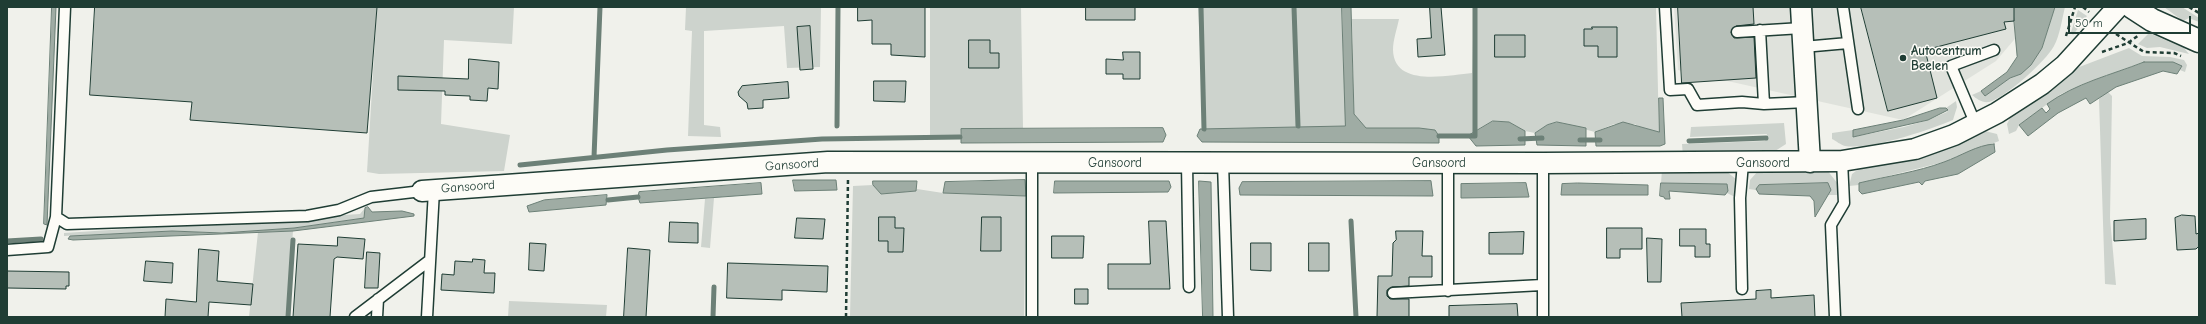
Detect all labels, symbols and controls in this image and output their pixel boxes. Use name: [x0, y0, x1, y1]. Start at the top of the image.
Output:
scale bar: [2070, 8, 2193, 34]
text: 50 m: [2075, 16, 2103, 30]
place label: Autocentrum Beelen: [1911, 43, 1982, 74]
marker: Autocentrum Beelen: [1898, 53, 1908, 63]
street label: Gansoord: [765, 155, 819, 175]
street label: Gansoord: [1088, 155, 1142, 171]
street label: Gansoord: [1412, 155, 1466, 171]
street label: Gansoord: [1736, 155, 1790, 171]
street label: Gansoord: [441, 177, 495, 197]

